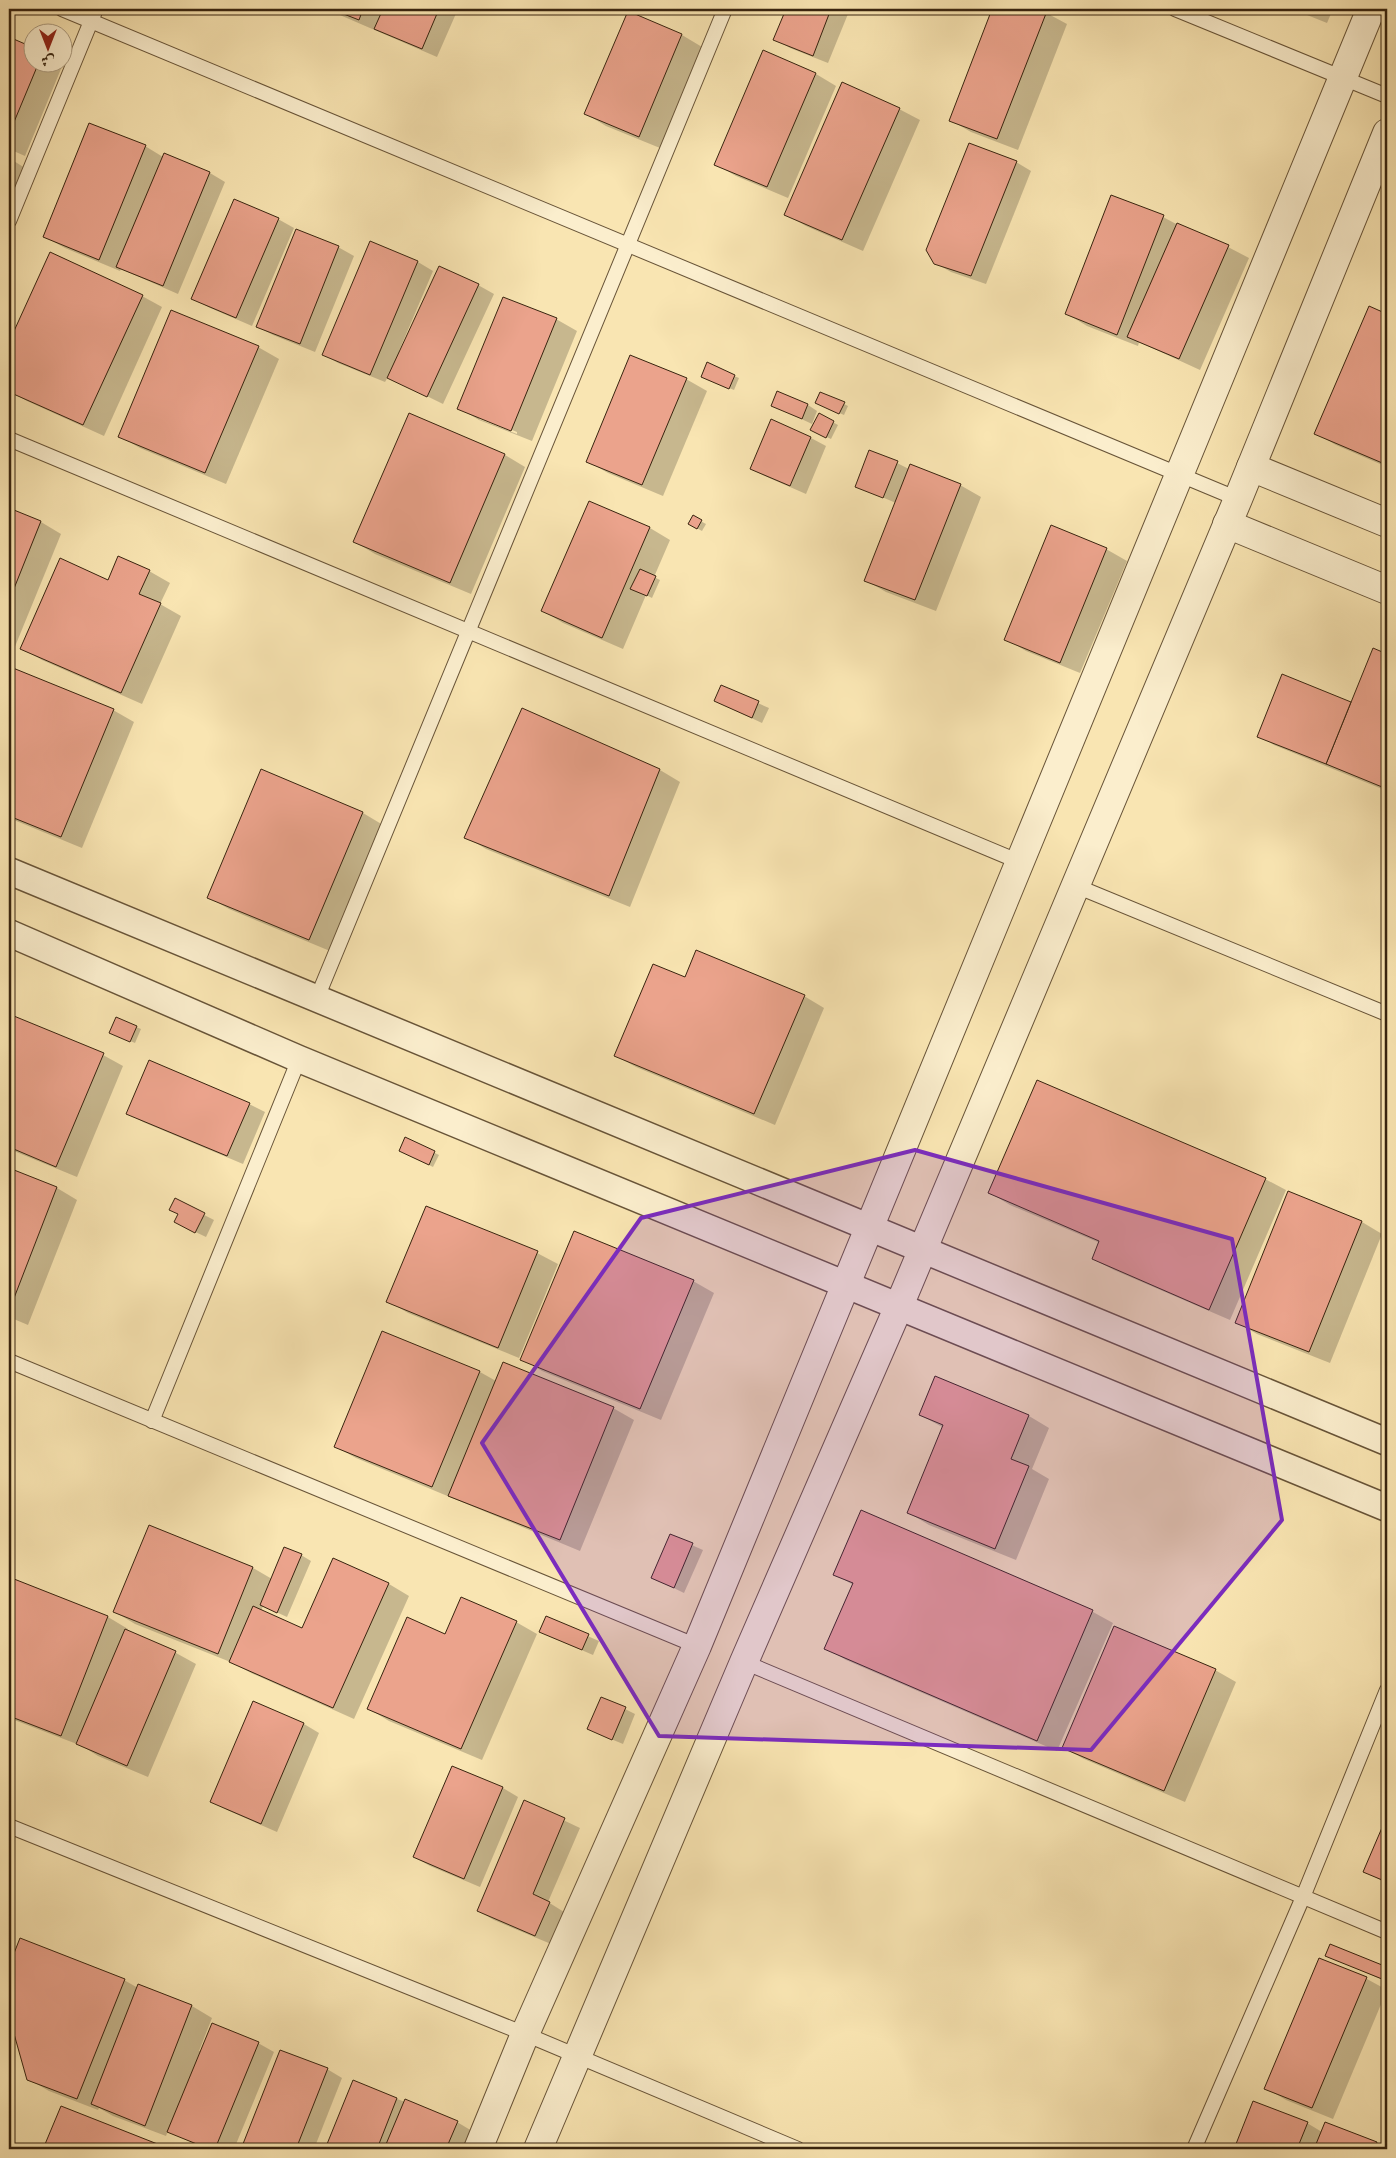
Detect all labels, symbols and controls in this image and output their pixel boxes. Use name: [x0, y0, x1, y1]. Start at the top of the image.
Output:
north arrow: [22, 22, 72, 72]
text: ش: [41, 53, 55, 67]

